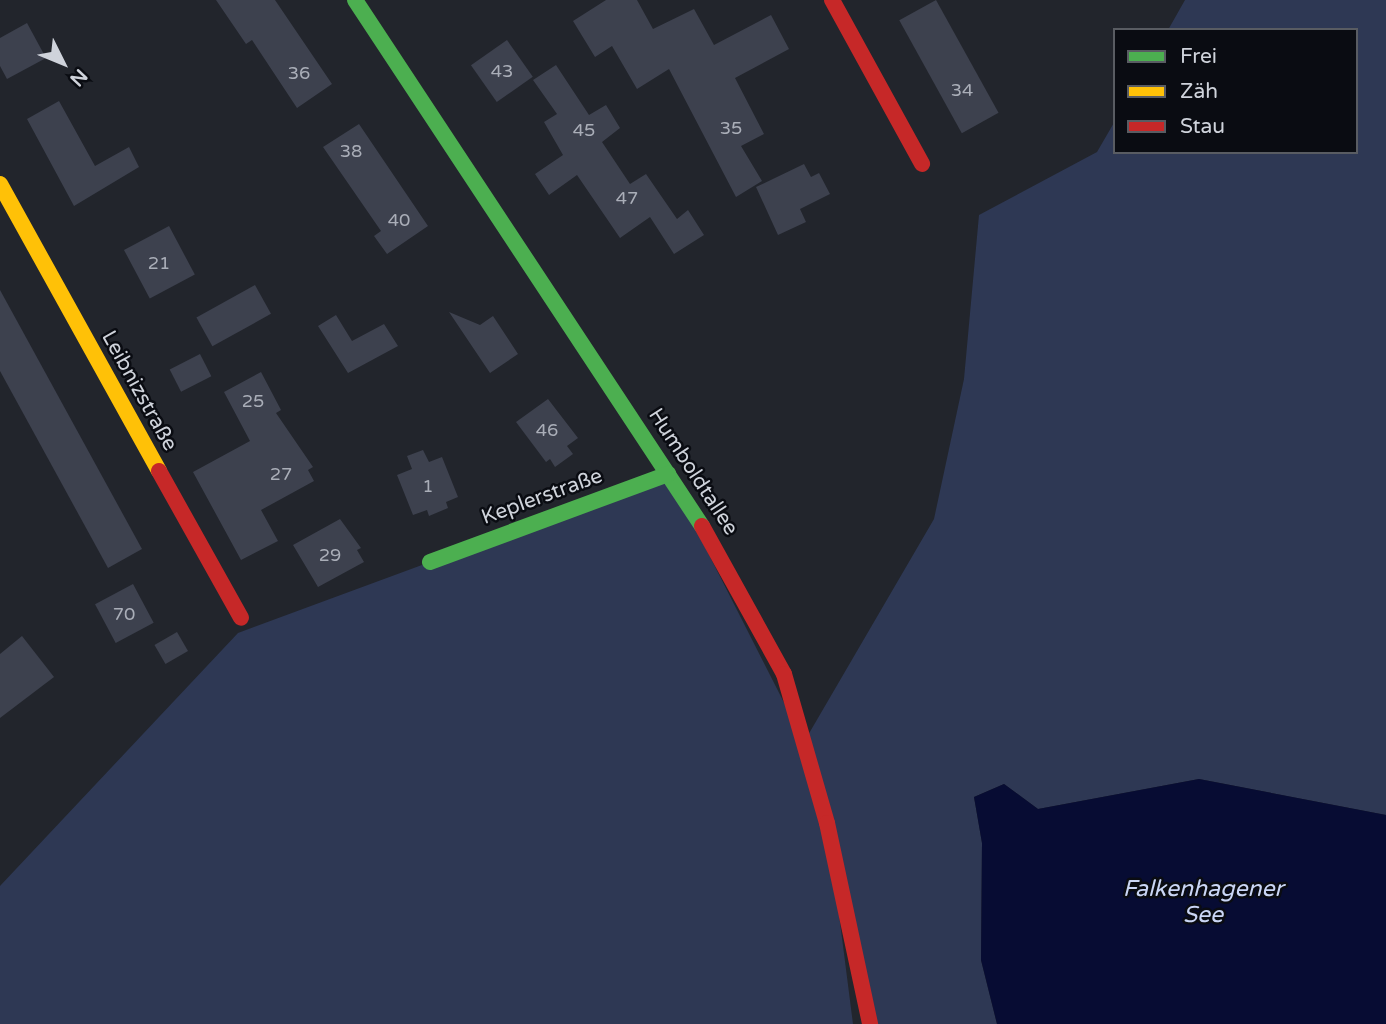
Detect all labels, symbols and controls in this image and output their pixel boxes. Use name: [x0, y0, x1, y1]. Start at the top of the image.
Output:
north arrow: [28, 28, 98, 98]
legend: [1113, 28, 1358, 154]
text: Frei: [1180, 44, 1217, 69]
house number: 43: [491, 60, 513, 82]
house number: 36: [288, 62, 310, 84]
text: N: [65, 64, 92, 90]
house number: 34: [951, 79, 973, 101]
text: Zäh: [1180, 79, 1218, 104]
text: Stau: [1180, 114, 1225, 139]
house number: 35: [720, 117, 742, 139]
house number: 45: [573, 119, 595, 141]
house number: 38: [340, 140, 362, 162]
house number: 47: [616, 187, 638, 209]
house number: 40: [388, 209, 410, 231]
house number: 21: [148, 252, 170, 274]
street label: Leibnizstraße: [96, 327, 182, 455]
house number: 25: [242, 390, 264, 412]
street label: Humboldtallee: [643, 404, 743, 540]
house number: 46: [536, 419, 558, 441]
house number: 27: [270, 463, 292, 485]
street label: Keplerstraße: [478, 463, 606, 531]
house number: 1: [422, 475, 434, 497]
house number: 29: [319, 544, 341, 566]
house number: 70: [113, 603, 135, 625]
water label: Falkenhagener See: [1123, 875, 1283, 929]

